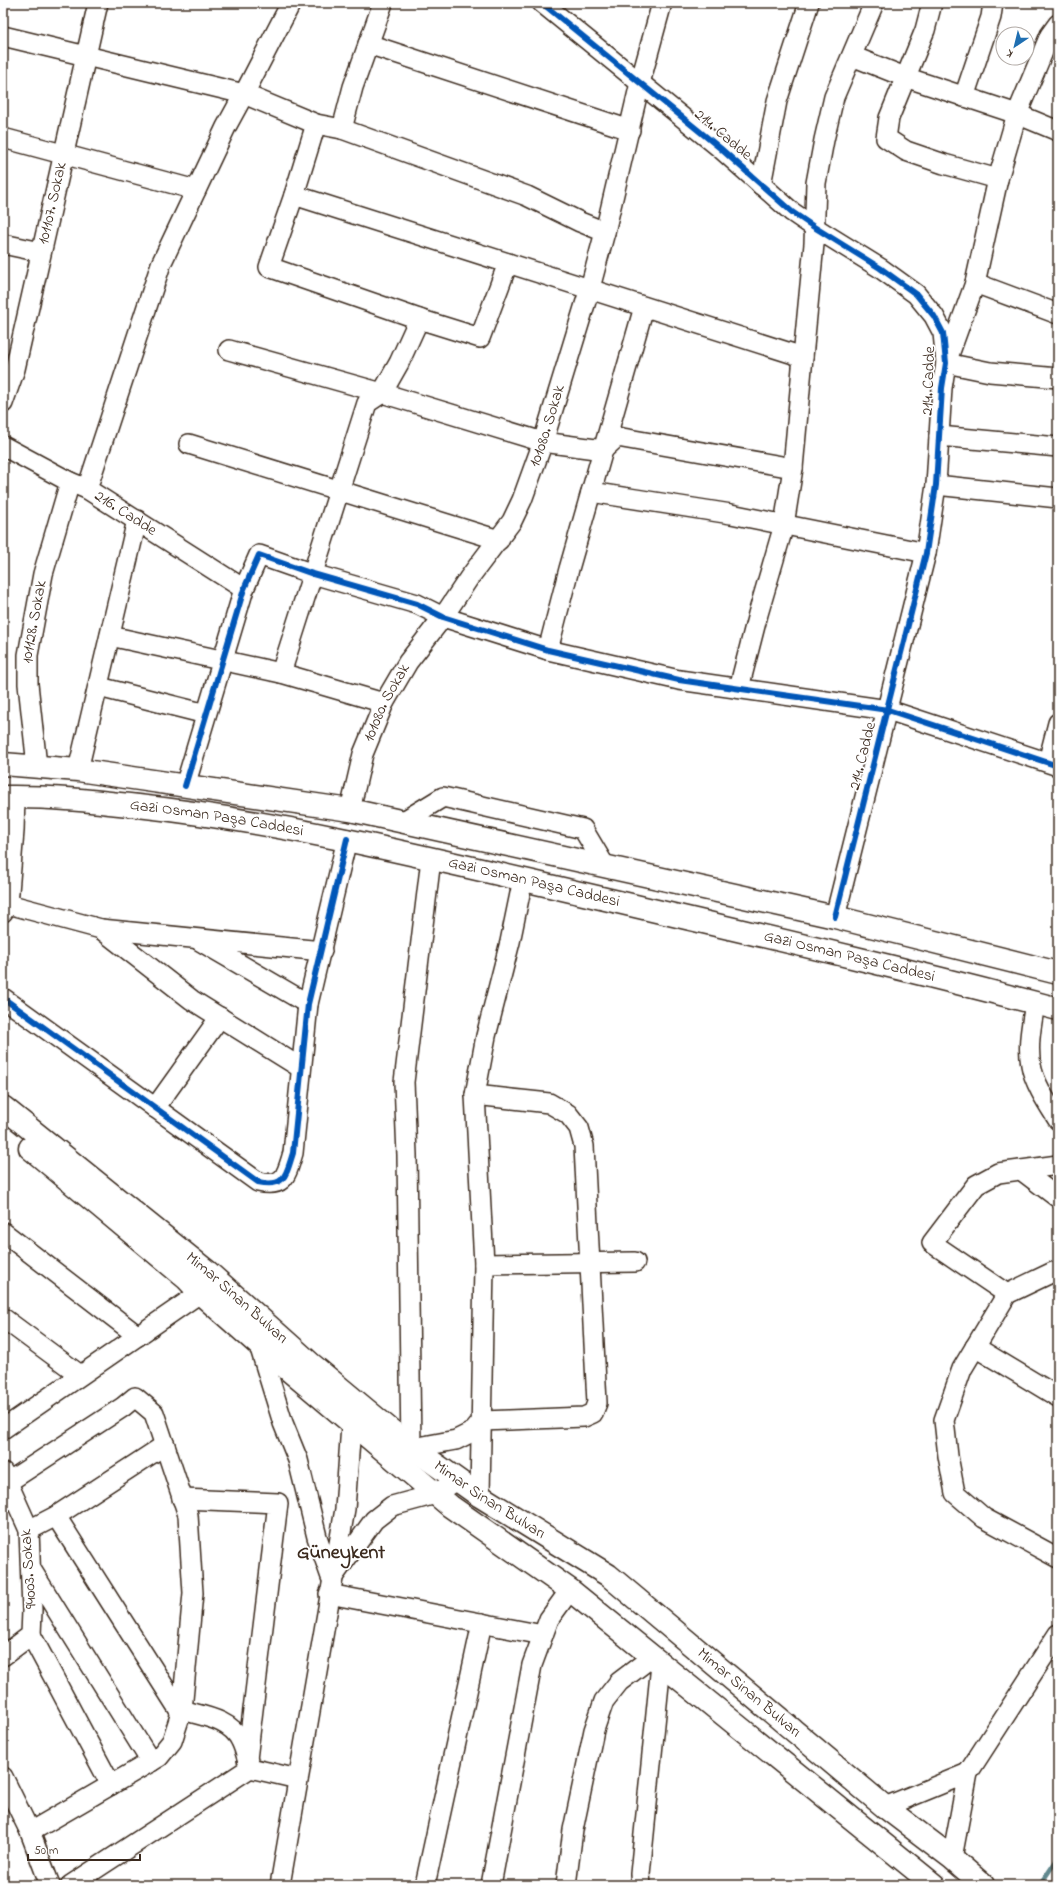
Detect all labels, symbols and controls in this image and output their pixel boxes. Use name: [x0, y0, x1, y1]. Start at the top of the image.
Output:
north arrow: [995, 26, 1035, 66]
text: K: [1003, 45, 1017, 61]
street label: 214. Cadde: [689, 103, 758, 167]
street label: 101107. Sokak: [32, 159, 74, 247]
street label: 214. Cadde: [916, 345, 942, 416]
street label: 101080. Sokak: [523, 381, 572, 470]
street label: 216. Cadde: [89, 485, 162, 543]
street label: 101128. Sokak: [16, 577, 54, 664]
street label: 101080. Sokak: [357, 658, 417, 746]
street label: 214. Cadde: [843, 719, 883, 793]
street label: Gazi Osman Paşa Caddesi: [129, 793, 306, 843]
street label: Gazi Osman Paşa Caddesi: [446, 851, 622, 914]
street label: Gazi Osman Paşa Caddesi: [761, 924, 938, 989]
street label: Mimar Sinan Bulvarı: [180, 1246, 293, 1350]
street label: Mimar Sinan Bulvarı: [429, 1455, 550, 1546]
street label: 94003. Sokak: [14, 1527, 44, 1610]
district label: Güneykent: [297, 1539, 385, 1569]
street label: Mimar Sinan Bulvarı: [692, 1642, 806, 1744]
scale bar: [28, 1836, 140, 1862]
text: 50 m: [34, 1842, 58, 1860]

